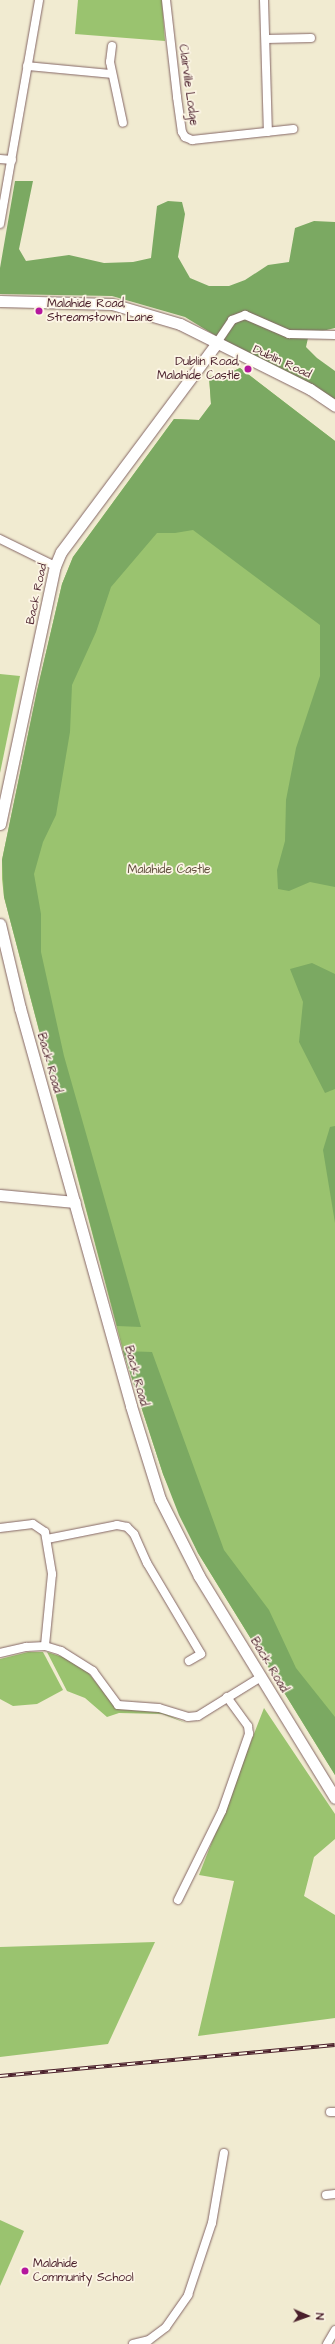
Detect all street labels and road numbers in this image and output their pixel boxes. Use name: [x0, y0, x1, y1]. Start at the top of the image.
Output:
street label: Clairville Lodge: [175, 43, 201, 127]
street label: Dublin Road: [251, 342, 313, 382]
street label: Back Road: [24, 562, 50, 626]
street label: Back Road: [34, 1031, 64, 1095]
street label: Back Road: [121, 1344, 151, 1408]
street label: Back Road: [247, 1635, 291, 1695]

